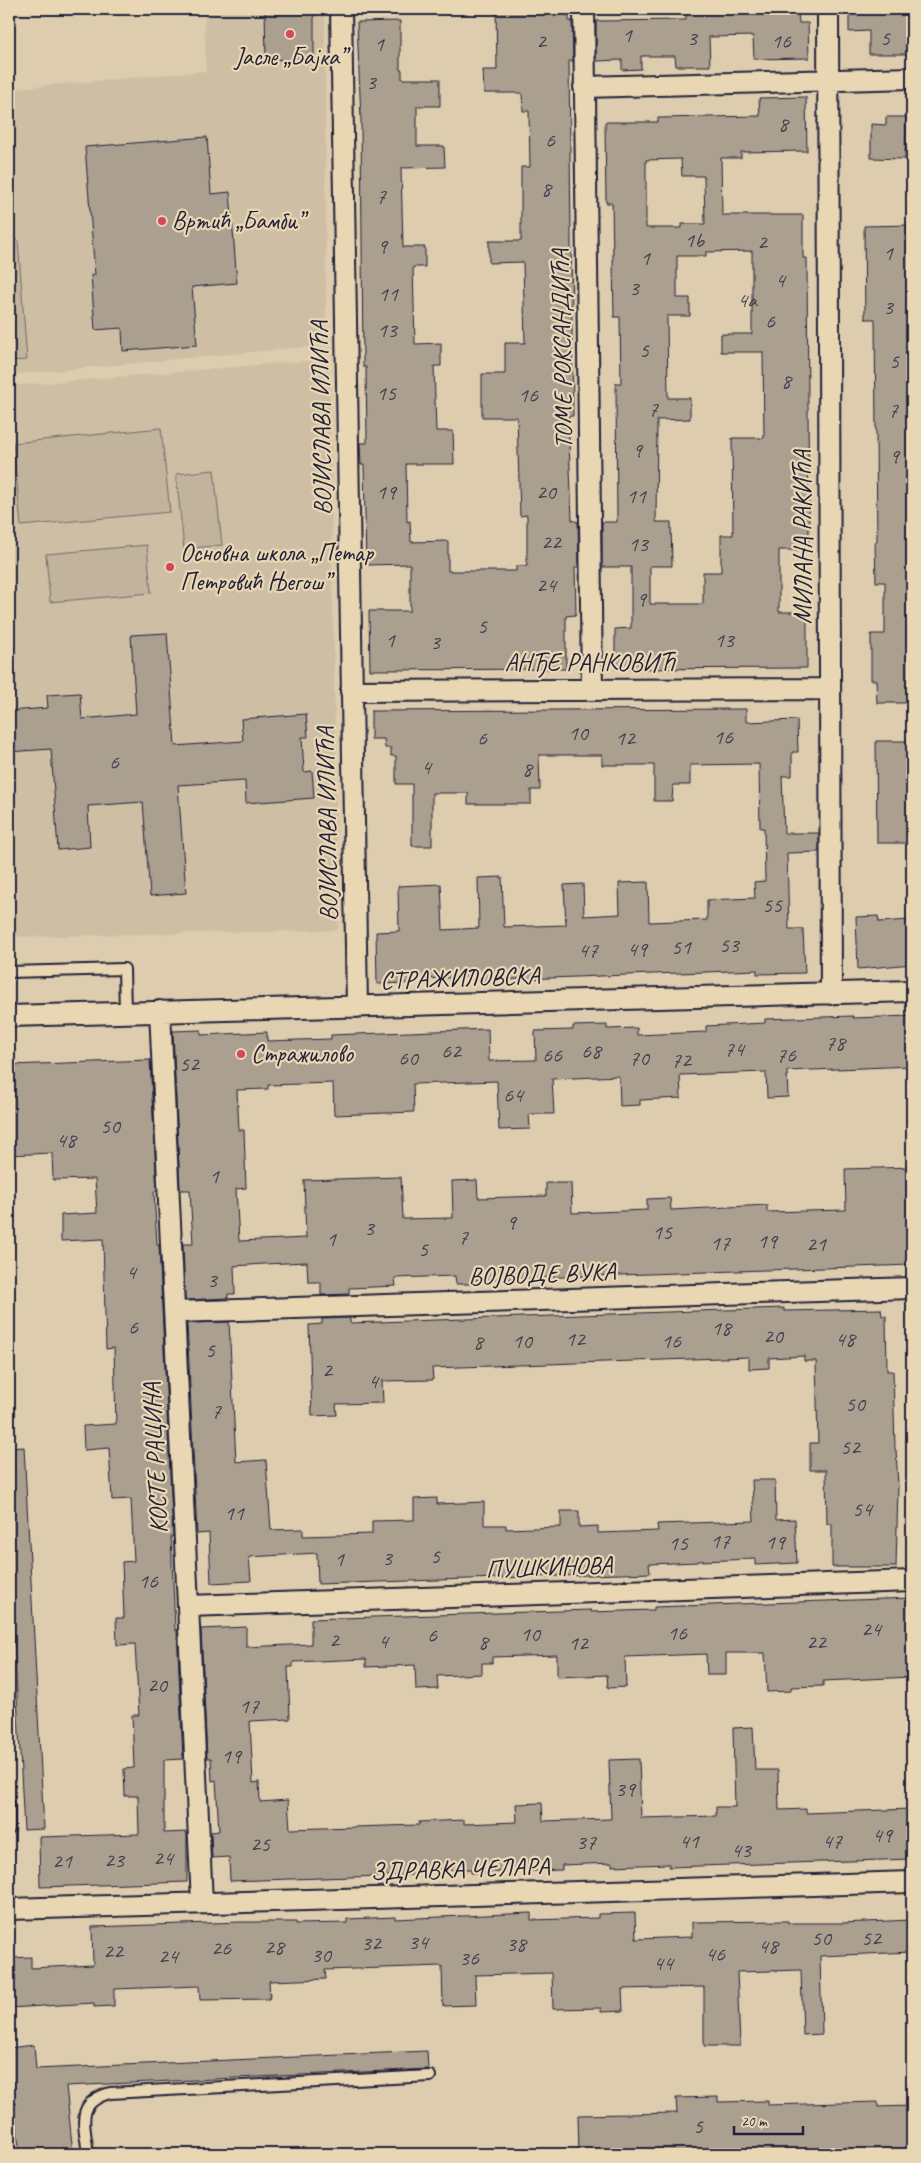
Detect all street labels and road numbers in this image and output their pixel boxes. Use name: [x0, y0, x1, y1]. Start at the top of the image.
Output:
street label: ТОМЕ РОКСАНДИЋА: [544, 247, 580, 449]
street label: ВОЈИСЛАВА ИЛИЋА: [303, 319, 339, 515]
street label: МИЛАНА РАКИЋА: [787, 449, 819, 624]
street label: АНЂЕ РАНКОВИЋ: [505, 647, 677, 679]
street label: ВОЈИСЛАВА ИЛИЋА: [309, 725, 345, 921]
street label: СТРАЖИЛОВСКА: [380, 959, 542, 997]
street label: ВОЈВОДЕ ВУКА: [468, 1255, 618, 1293]
street label: КОСТЕ РАЦИНА: [135, 1381, 175, 1534]
street label: ПУШКИНОВА: [485, 1549, 614, 1585]
street label: ЗДРАВКА ЧЕЛАРА: [370, 1850, 550, 1888]

